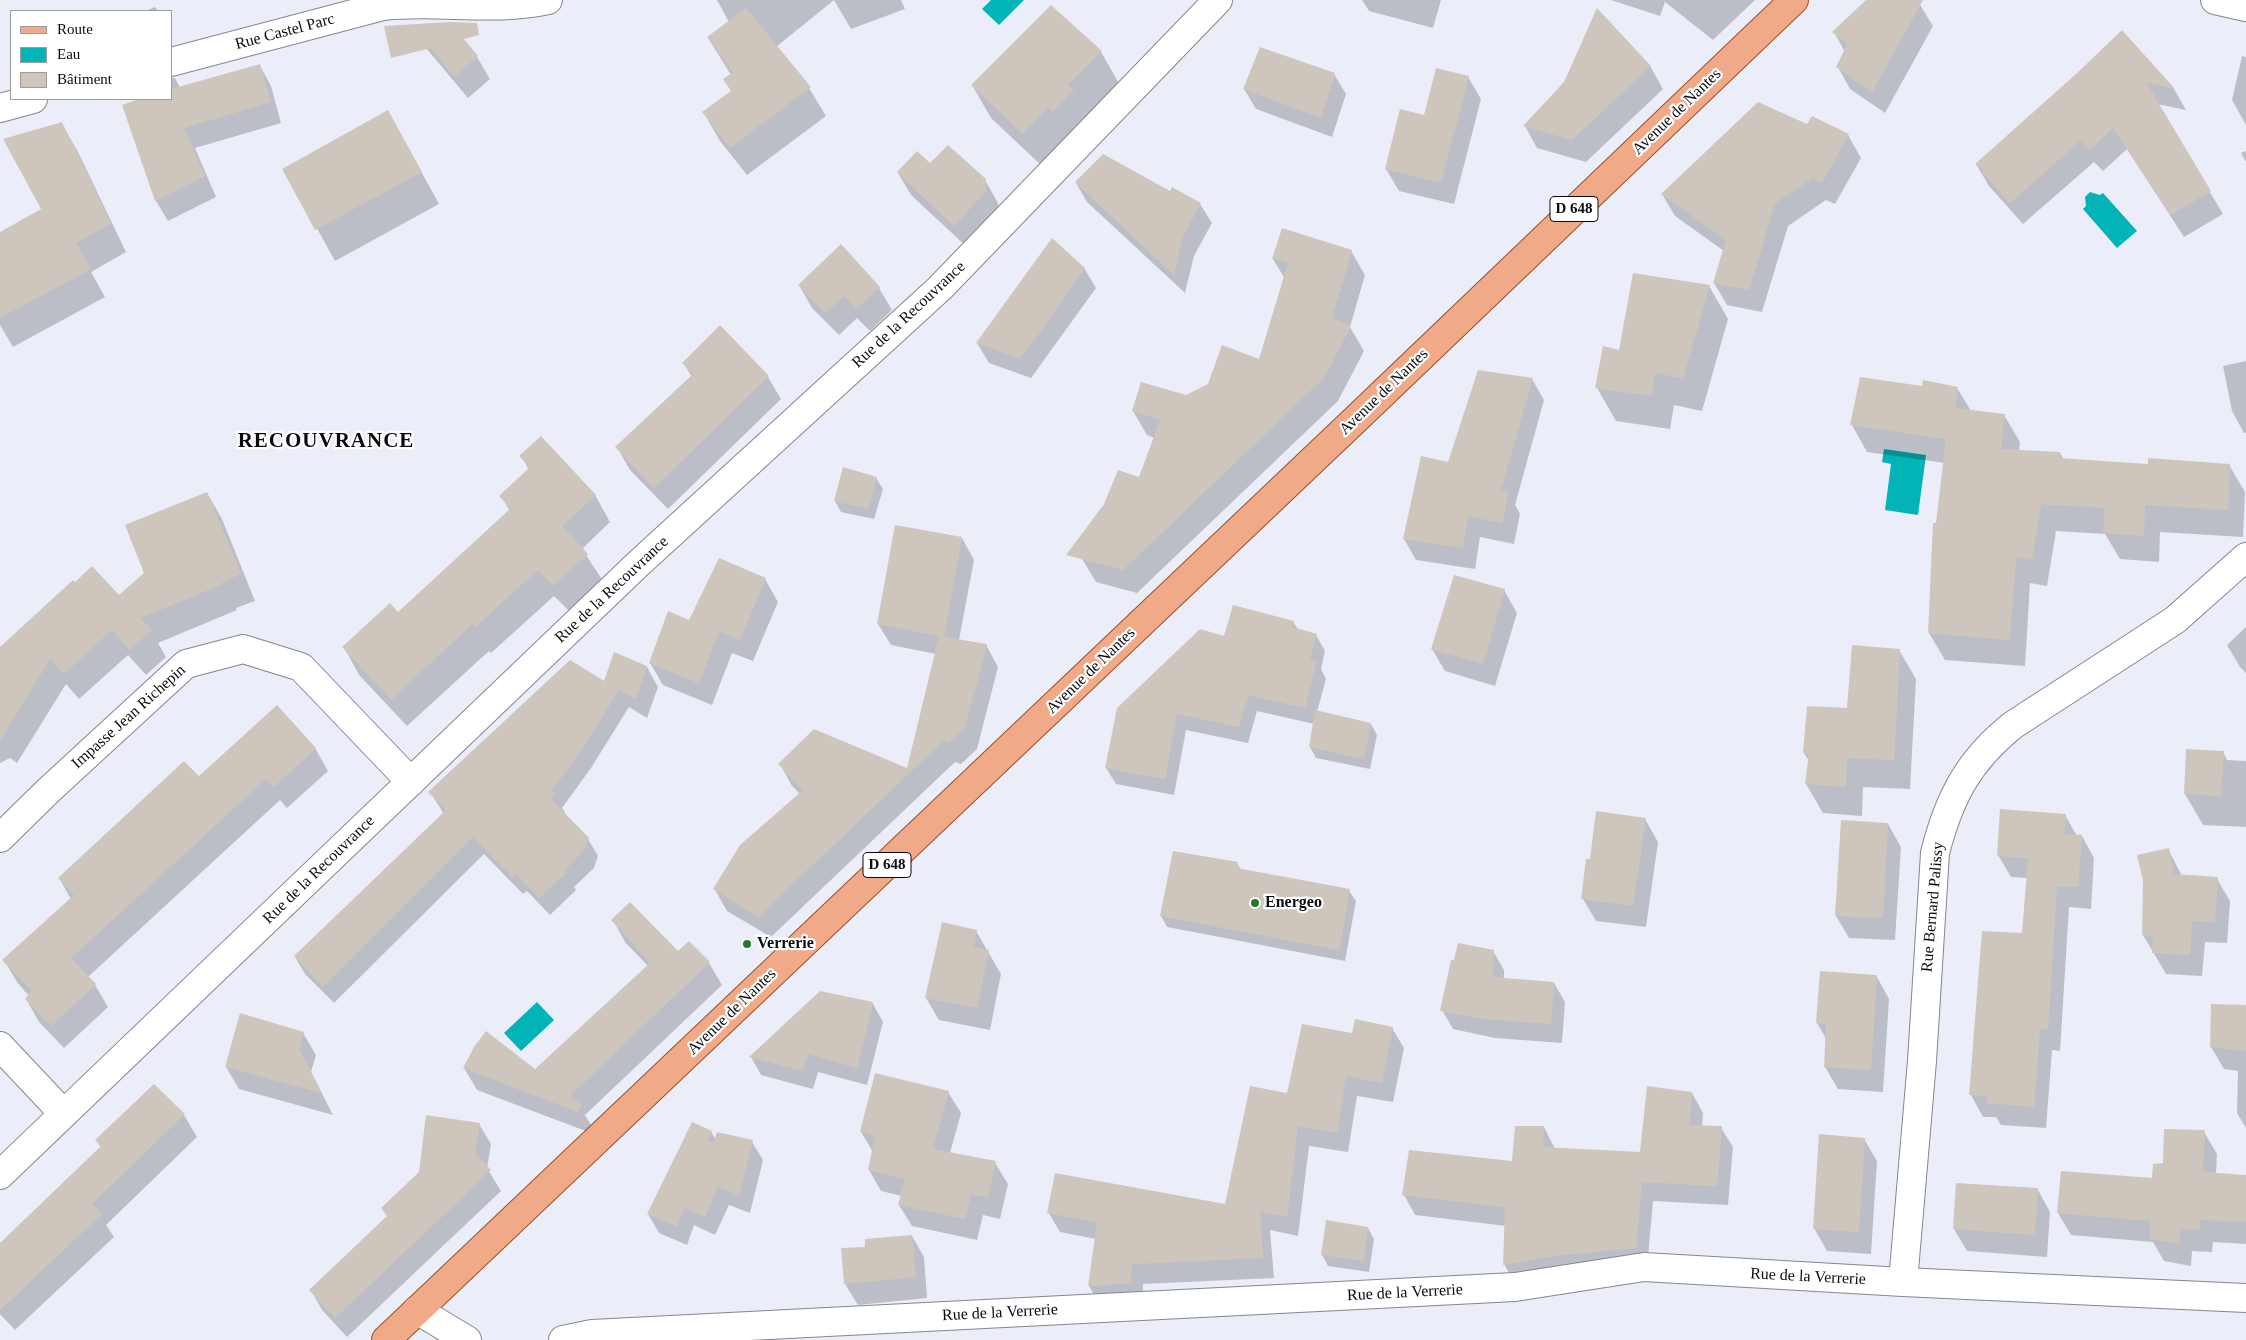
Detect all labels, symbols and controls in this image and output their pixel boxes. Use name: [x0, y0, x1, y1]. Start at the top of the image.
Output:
legend: [10, 10, 172, 100]
street label: Rue Castel Parc: [233, 10, 337, 54]
text: Route: [57, 21, 93, 37]
text: Eau: [57, 46, 80, 62]
street label: Avenue de Nantes: [1629, 65, 1725, 159]
text: Bâtiment: [57, 71, 112, 87]
road number: D 648: [1550, 196, 1598, 222]
street label: Rue de la Recouvrance: [848, 258, 970, 372]
street label: Avenue de Nantes: [1336, 345, 1432, 439]
district label: RECOUVRANCE: [236, 429, 416, 455]
street label: Rue de la Recouvrance: [551, 533, 673, 647]
street label: Avenue de Nantes: [1043, 624, 1139, 718]
street label: Impasse Jean Richepin: [68, 661, 190, 773]
street label: Rue de la Recouvrance: [259, 812, 379, 928]
street label: Rue Bernard Palissy: [1918, 841, 1948, 973]
road number: D 648: [863, 852, 911, 878]
place label: Energeo: [1265, 893, 1322, 913]
marker: Energeo: [1249, 897, 1261, 909]
place label: Verrerie: [757, 934, 814, 954]
marker: Verrerie: [741, 938, 753, 950]
street label: Avenue de Nantes: [684, 965, 780, 1059]
street label: Rue de la Verrerie: [1750, 1264, 1866, 1290]
street label: Rue de la Verrerie: [1347, 1280, 1463, 1306]
street label: Rue de la Verrerie: [942, 1300, 1058, 1326]

